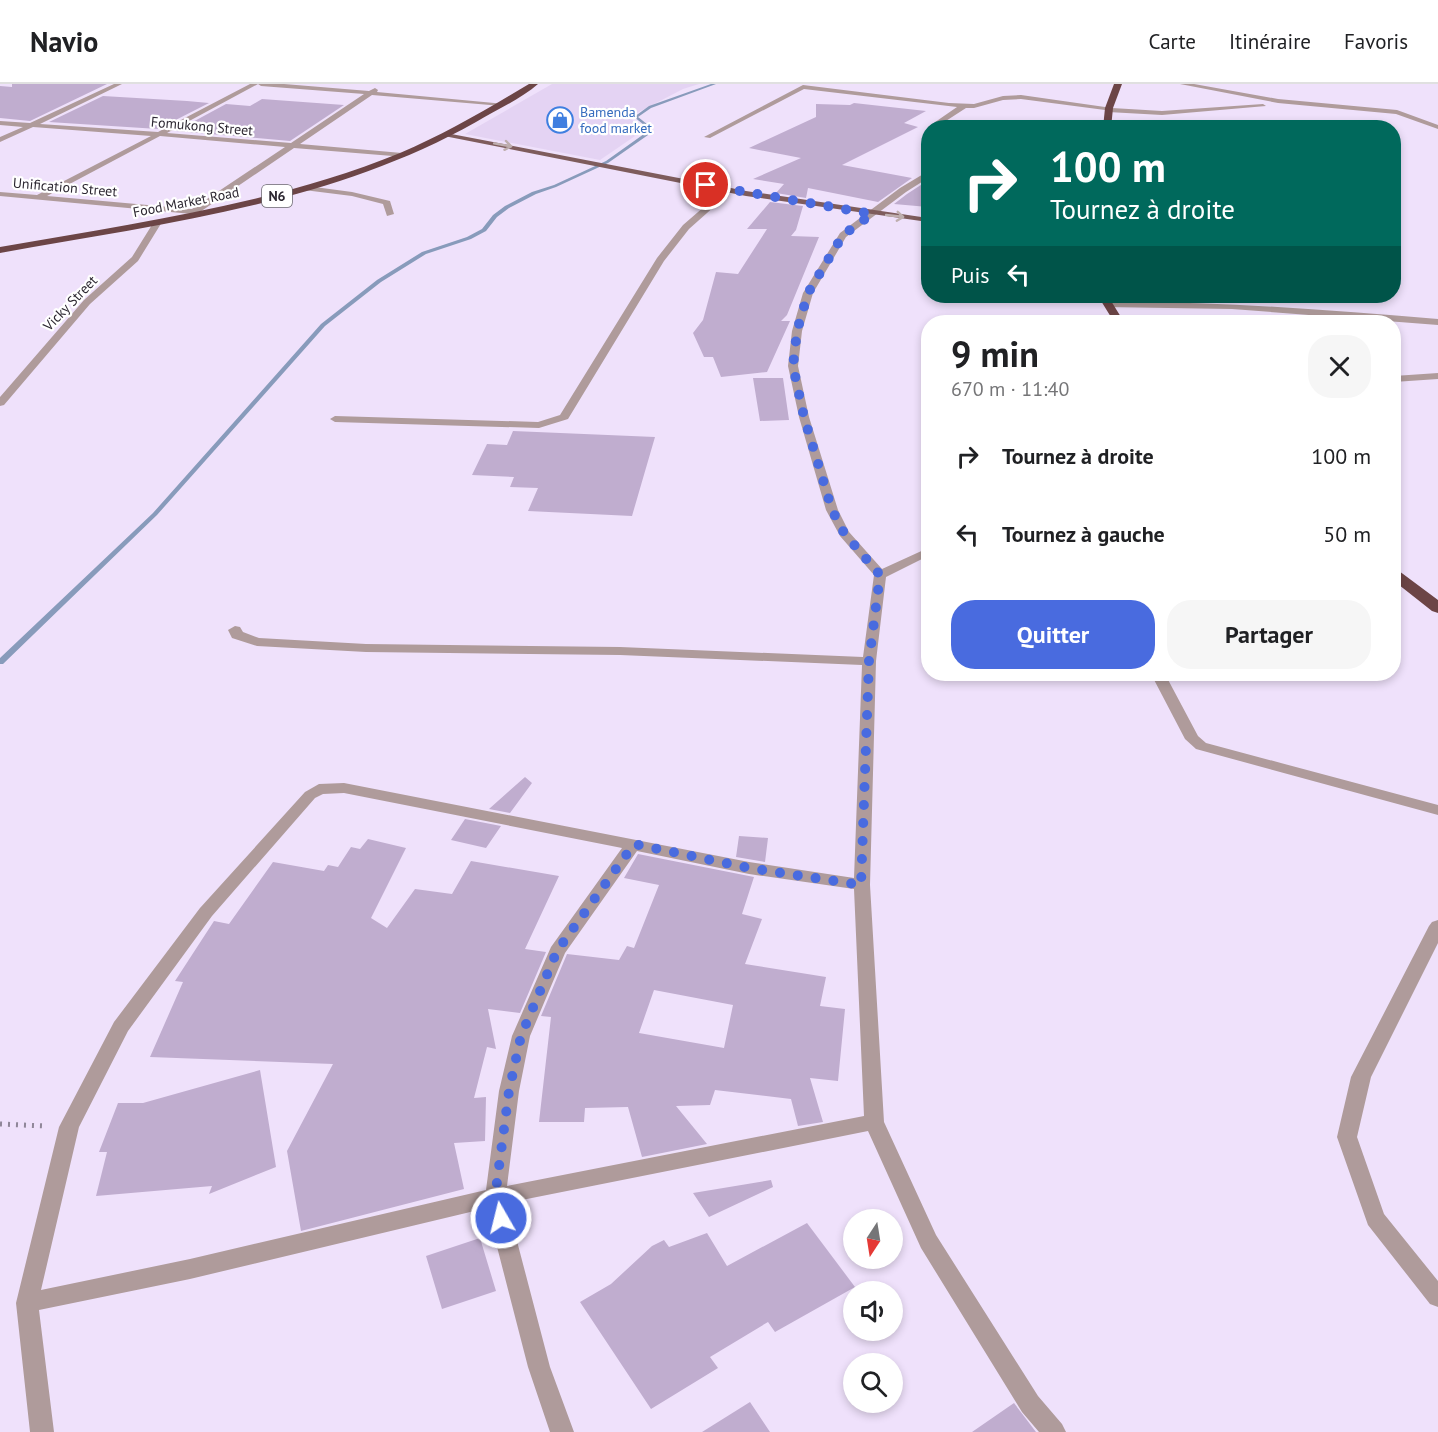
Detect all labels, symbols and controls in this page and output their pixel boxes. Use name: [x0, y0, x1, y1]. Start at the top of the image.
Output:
text: Navio: [30, 23, 98, 60]
text: Carte: [1149, 28, 1196, 55]
text: Itinéraire: [1229, 28, 1311, 55]
text: Favoris: [1344, 28, 1408, 55]
place label: Bamenda food market: [580, 103, 652, 137]
shop icon: Bamenda food market: [545, 105, 575, 135]
street label: Fomukong Street: [150, 113, 254, 139]
text: 100 m: [1050, 139, 1166, 194]
one-way arrow: [493, 140, 512, 151]
icon: right: [951, 144, 1029, 222]
pin: [680, 159, 731, 210]
icon: arrive: [689, 168, 722, 201]
street label: Unification Street: [12, 173, 118, 201]
street label: Food Market Road: [131, 183, 241, 221]
road number: N6: [262, 185, 292, 207]
text: Tournez à droite: [1050, 192, 1235, 226]
one-way arrow: [884, 211, 904, 222]
icon: left: [1002, 258, 1035, 291]
text: Puis: [951, 261, 990, 289]
street label: Vicky Street: [38, 271, 101, 335]
text: 9 min: [951, 330, 1039, 377]
button: close: [1308, 335, 1371, 398]
text: 670 m · 11:40: [951, 376, 1069, 402]
icon: right: [951, 440, 984, 473]
text: Tournez à droite: [1002, 442, 1154, 470]
text: 100 m: [1311, 442, 1371, 470]
icon: left: [951, 518, 984, 551]
text: Tournez à gauche: [1002, 520, 1165, 548]
text: 50 m: [1323, 520, 1371, 548]
button: Quitter: [951, 600, 1155, 669]
button: Partager: [1167, 600, 1371, 669]
position arrow: [469, 1186, 533, 1250]
north arrow: [843, 1209, 903, 1269]
map controls: [843, 1209, 903, 1413]
button: sound: [843, 1281, 903, 1341]
button: search: [843, 1353, 903, 1413]

